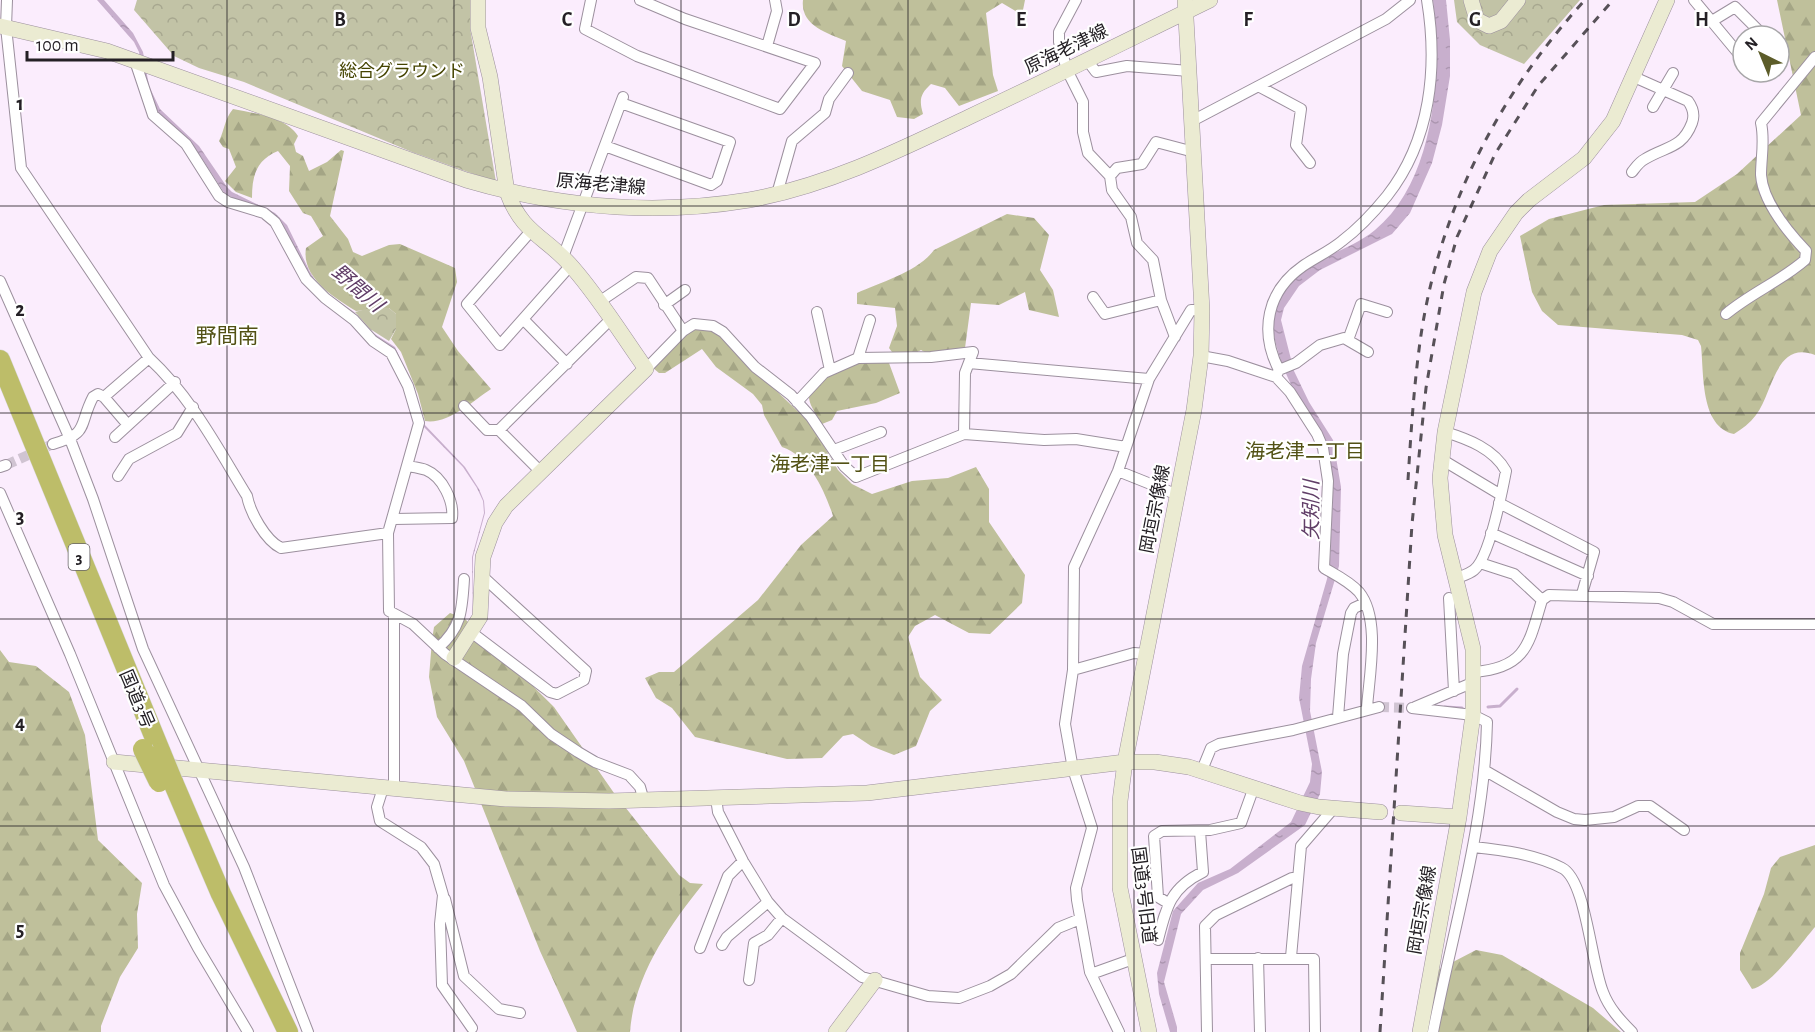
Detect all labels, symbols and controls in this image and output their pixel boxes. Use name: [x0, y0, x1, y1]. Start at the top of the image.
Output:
text: B: [334, 10, 346, 30]
text: C: [562, 10, 573, 30]
text: D: [787, 10, 801, 30]
text: E: [1016, 10, 1026, 30]
text: F: [1243, 10, 1253, 30]
text: G: [1469, 10, 1481, 30]
text: H: [1695, 10, 1709, 30]
street label: 原海老津線: [1021, 20, 1111, 78]
scale bar: [27, 24, 172, 62]
north arrow: [1731, 24, 1791, 84]
text: N: [1742, 34, 1761, 53]
text: 100 m: [36, 37, 79, 55]
park label: 総合グラウンド: [339, 61, 465, 81]
text: 1: [16, 94, 24, 114]
street label: 原海老津線: [555, 170, 647, 198]
water label: 野間川: [328, 262, 388, 317]
text: 2: [15, 300, 25, 320]
district label: 野間南: [196, 325, 259, 347]
district label: 海老津二丁目: [1245, 440, 1365, 462]
district label: 海老津一丁目: [770, 453, 890, 475]
street label: 岡垣宗像線: [1137, 463, 1173, 555]
water label: 矢矧川: [1301, 478, 1322, 540]
text: 3: [16, 507, 24, 527]
road number: 3: [68, 544, 90, 570]
street label: 国道3号: [116, 667, 158, 731]
text: 4: [15, 713, 25, 733]
street label: 国道3号旧道: [1128, 845, 1160, 945]
street label: 岡垣宗像線: [1404, 864, 1440, 956]
text: 5: [16, 920, 24, 940]

